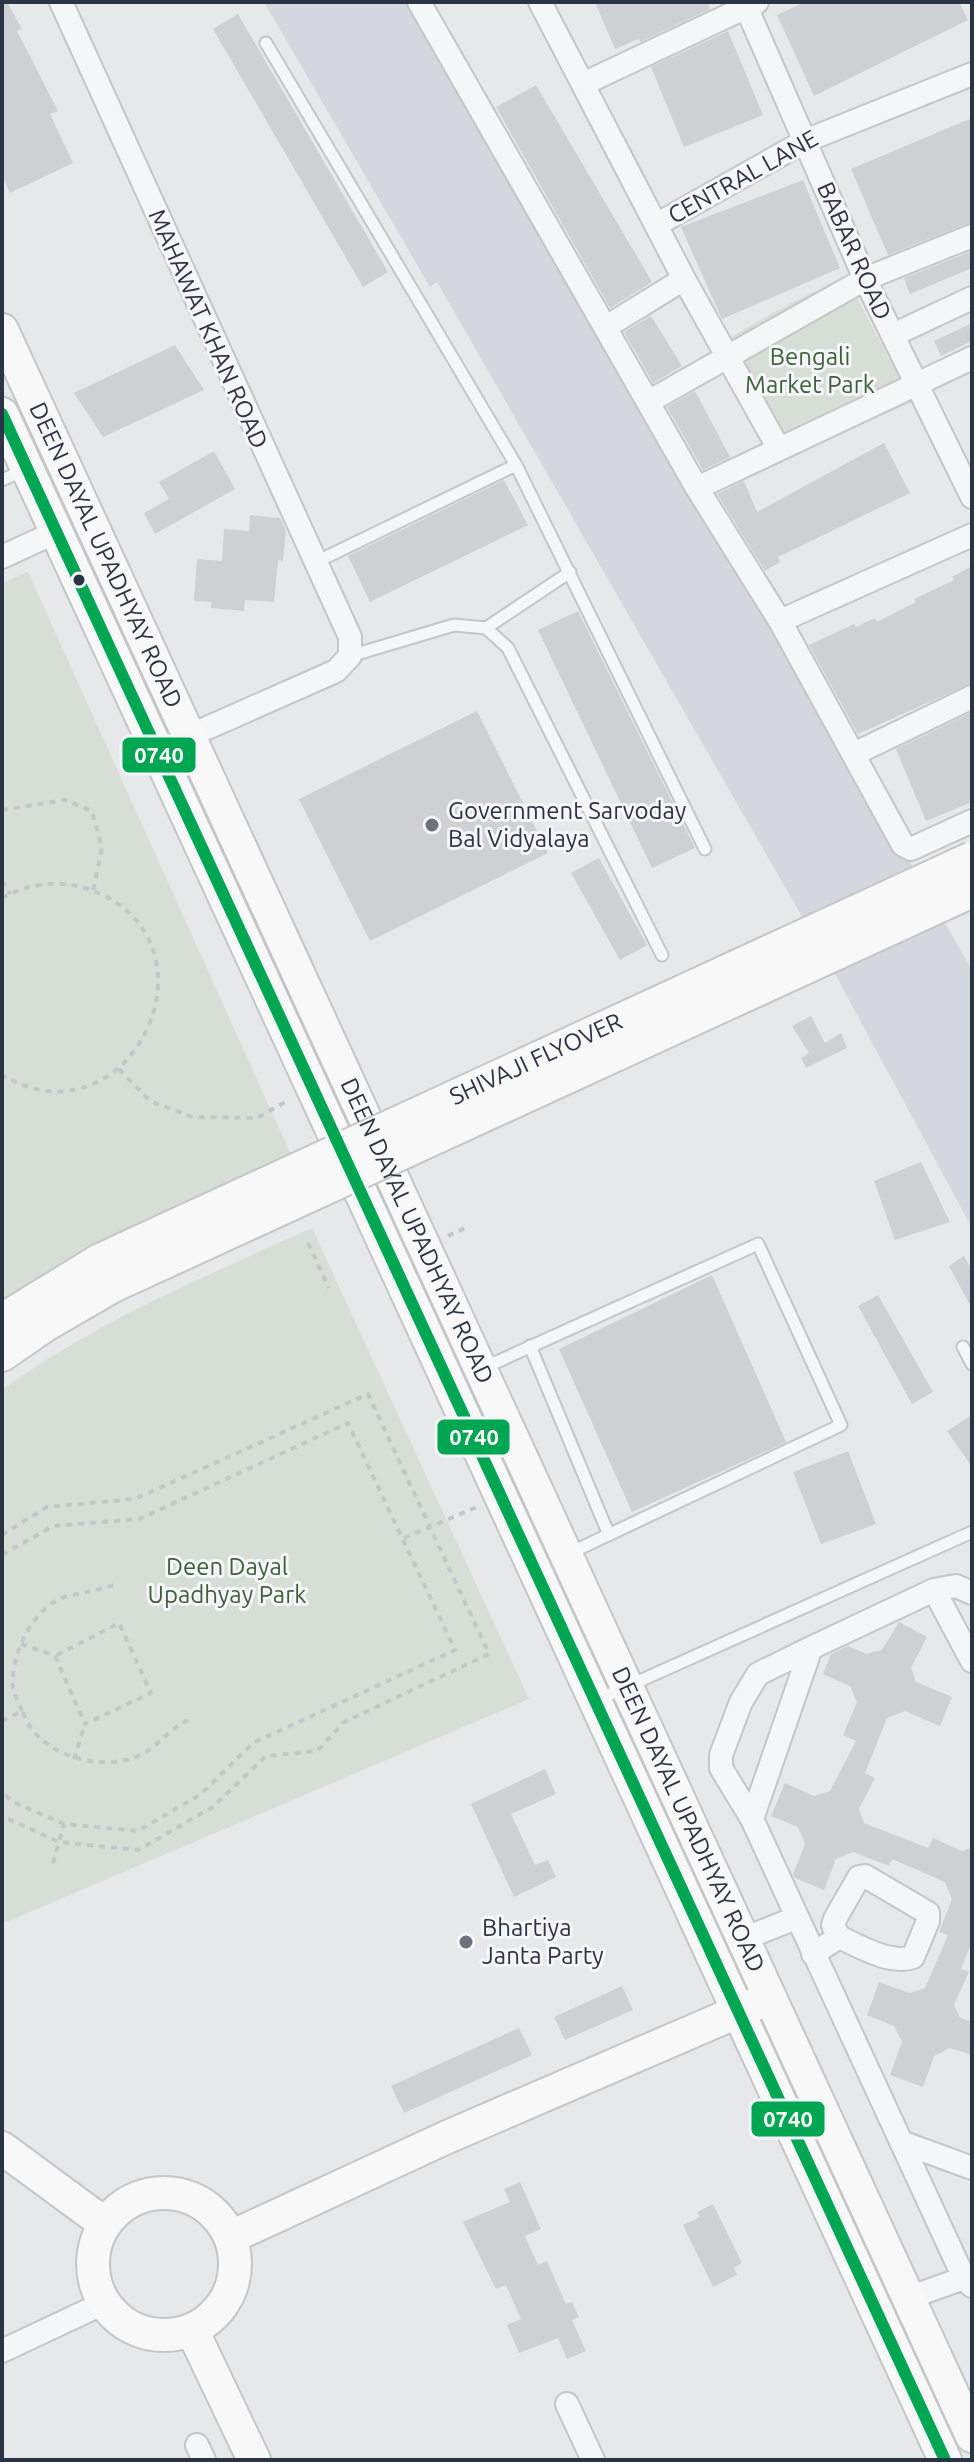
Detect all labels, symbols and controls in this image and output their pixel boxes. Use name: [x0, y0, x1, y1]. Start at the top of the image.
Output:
street label: CENTRAL LANE: [663, 124, 822, 229]
street label: BABAR ROAD: [812, 178, 897, 324]
street label: MAHAWAT KHAN ROAD: [143, 205, 273, 453]
park label: Bengali Market Park: [745, 343, 875, 398]
street label: DEEN DAYAL UPADHYAY ROAD: [24, 398, 188, 712]
unlabelled marker: [71, 572, 87, 588]
line badge: 0740: [121, 736, 197, 774]
text: 0740: [134, 742, 184, 767]
place label: Government Sarvoday Bal Vidyalaya: [448, 797, 687, 852]
marker: Government Sarvoday Bal Vidyalaya: [423, 816, 441, 834]
street label: SHIVAJI FLYOVER: [445, 1007, 626, 1110]
street label: DEEN DAYAL UPADHYAY ROAD: [336, 1074, 499, 1388]
line badge: 0740: [436, 1418, 511, 1456]
text: 0740: [449, 1424, 499, 1449]
park label: Deen Dayal Upadhyay Park: [148, 1553, 306, 1608]
street label: DEEN DAYAL UPADHYAY ROAD: [607, 1662, 770, 1976]
place label: Bhartiya Janta Party: [482, 1914, 604, 1969]
marker: Bhartiya Janta Party: [457, 1933, 475, 1951]
line badge: 0740: [750, 2100, 826, 2138]
text: 0740: [763, 2106, 813, 2131]

